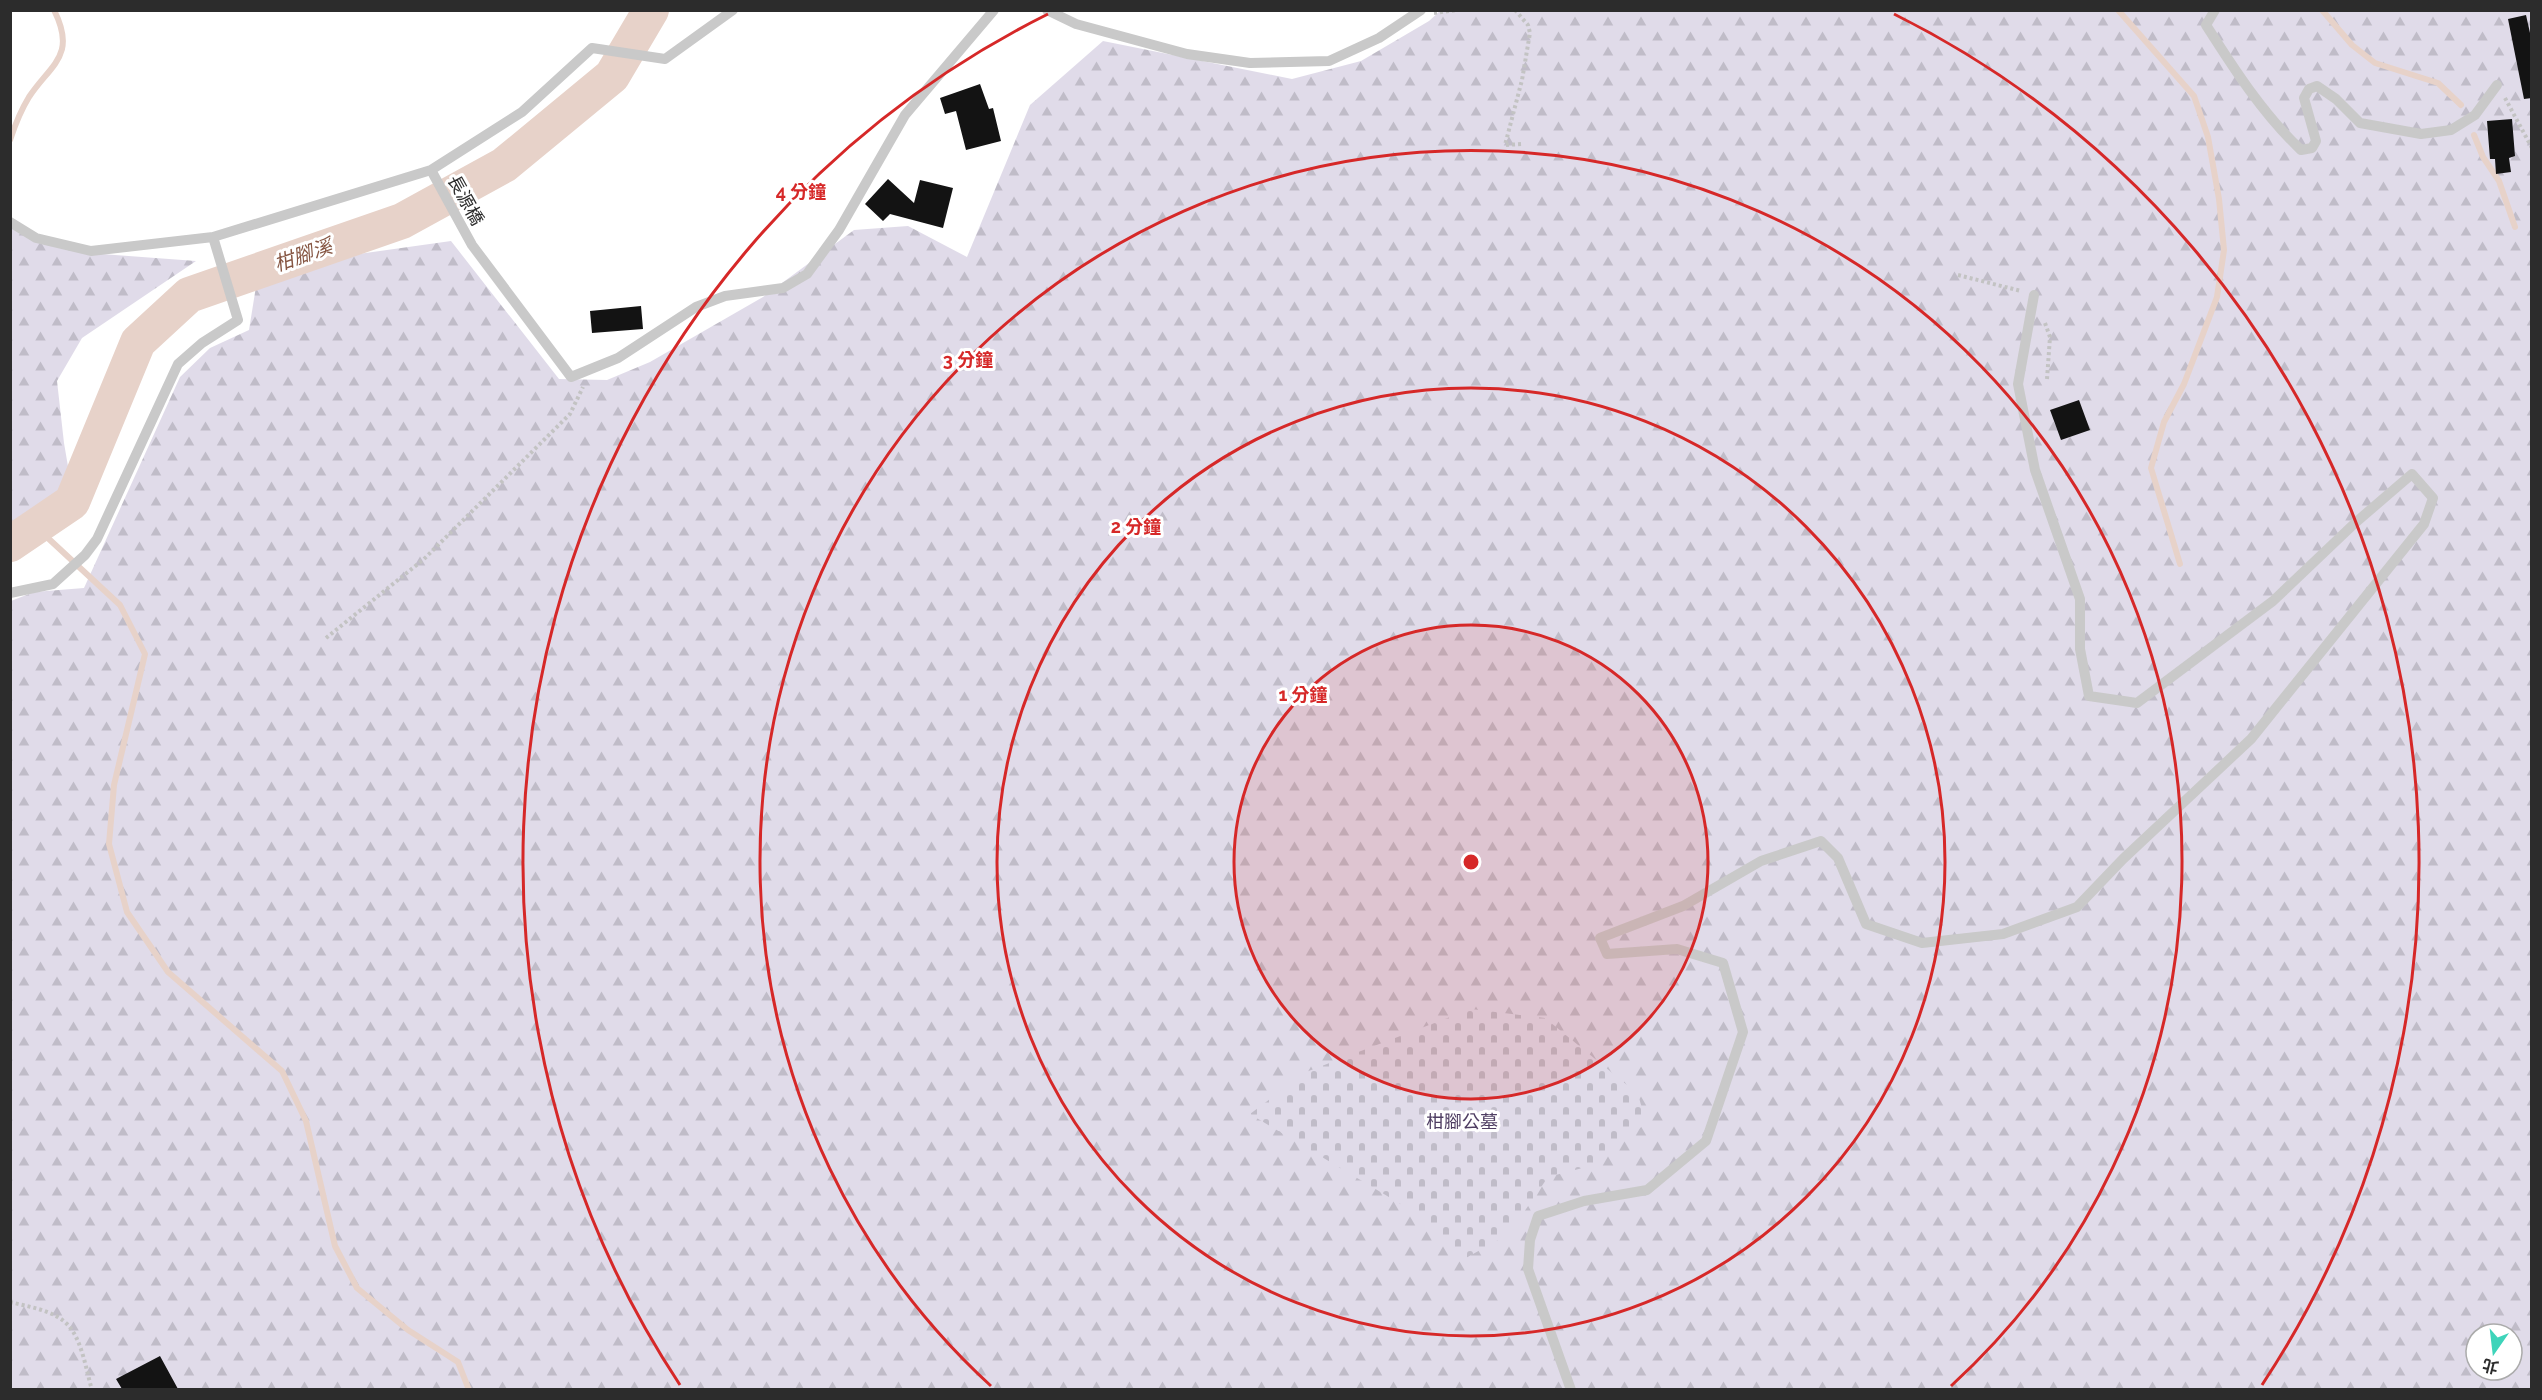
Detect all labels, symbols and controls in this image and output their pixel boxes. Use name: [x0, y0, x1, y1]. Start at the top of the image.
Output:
street label: 長源橋: [444, 171, 488, 229]
text: 4 分鐘: [776, 181, 826, 202]
water label: 柑腳溪: [271, 233, 338, 276]
text: 3 分鐘: [943, 349, 993, 370]
text: 2 分鐘: [1111, 516, 1161, 537]
text: 1 分鐘: [1278, 684, 1328, 705]
centre of rings: [1461, 852, 1481, 872]
park label: 柑腳公墓: [1426, 1111, 1498, 1132]
north arrow: [2464, 1322, 2524, 1382]
text: 北: [2480, 1355, 2501, 1377]

